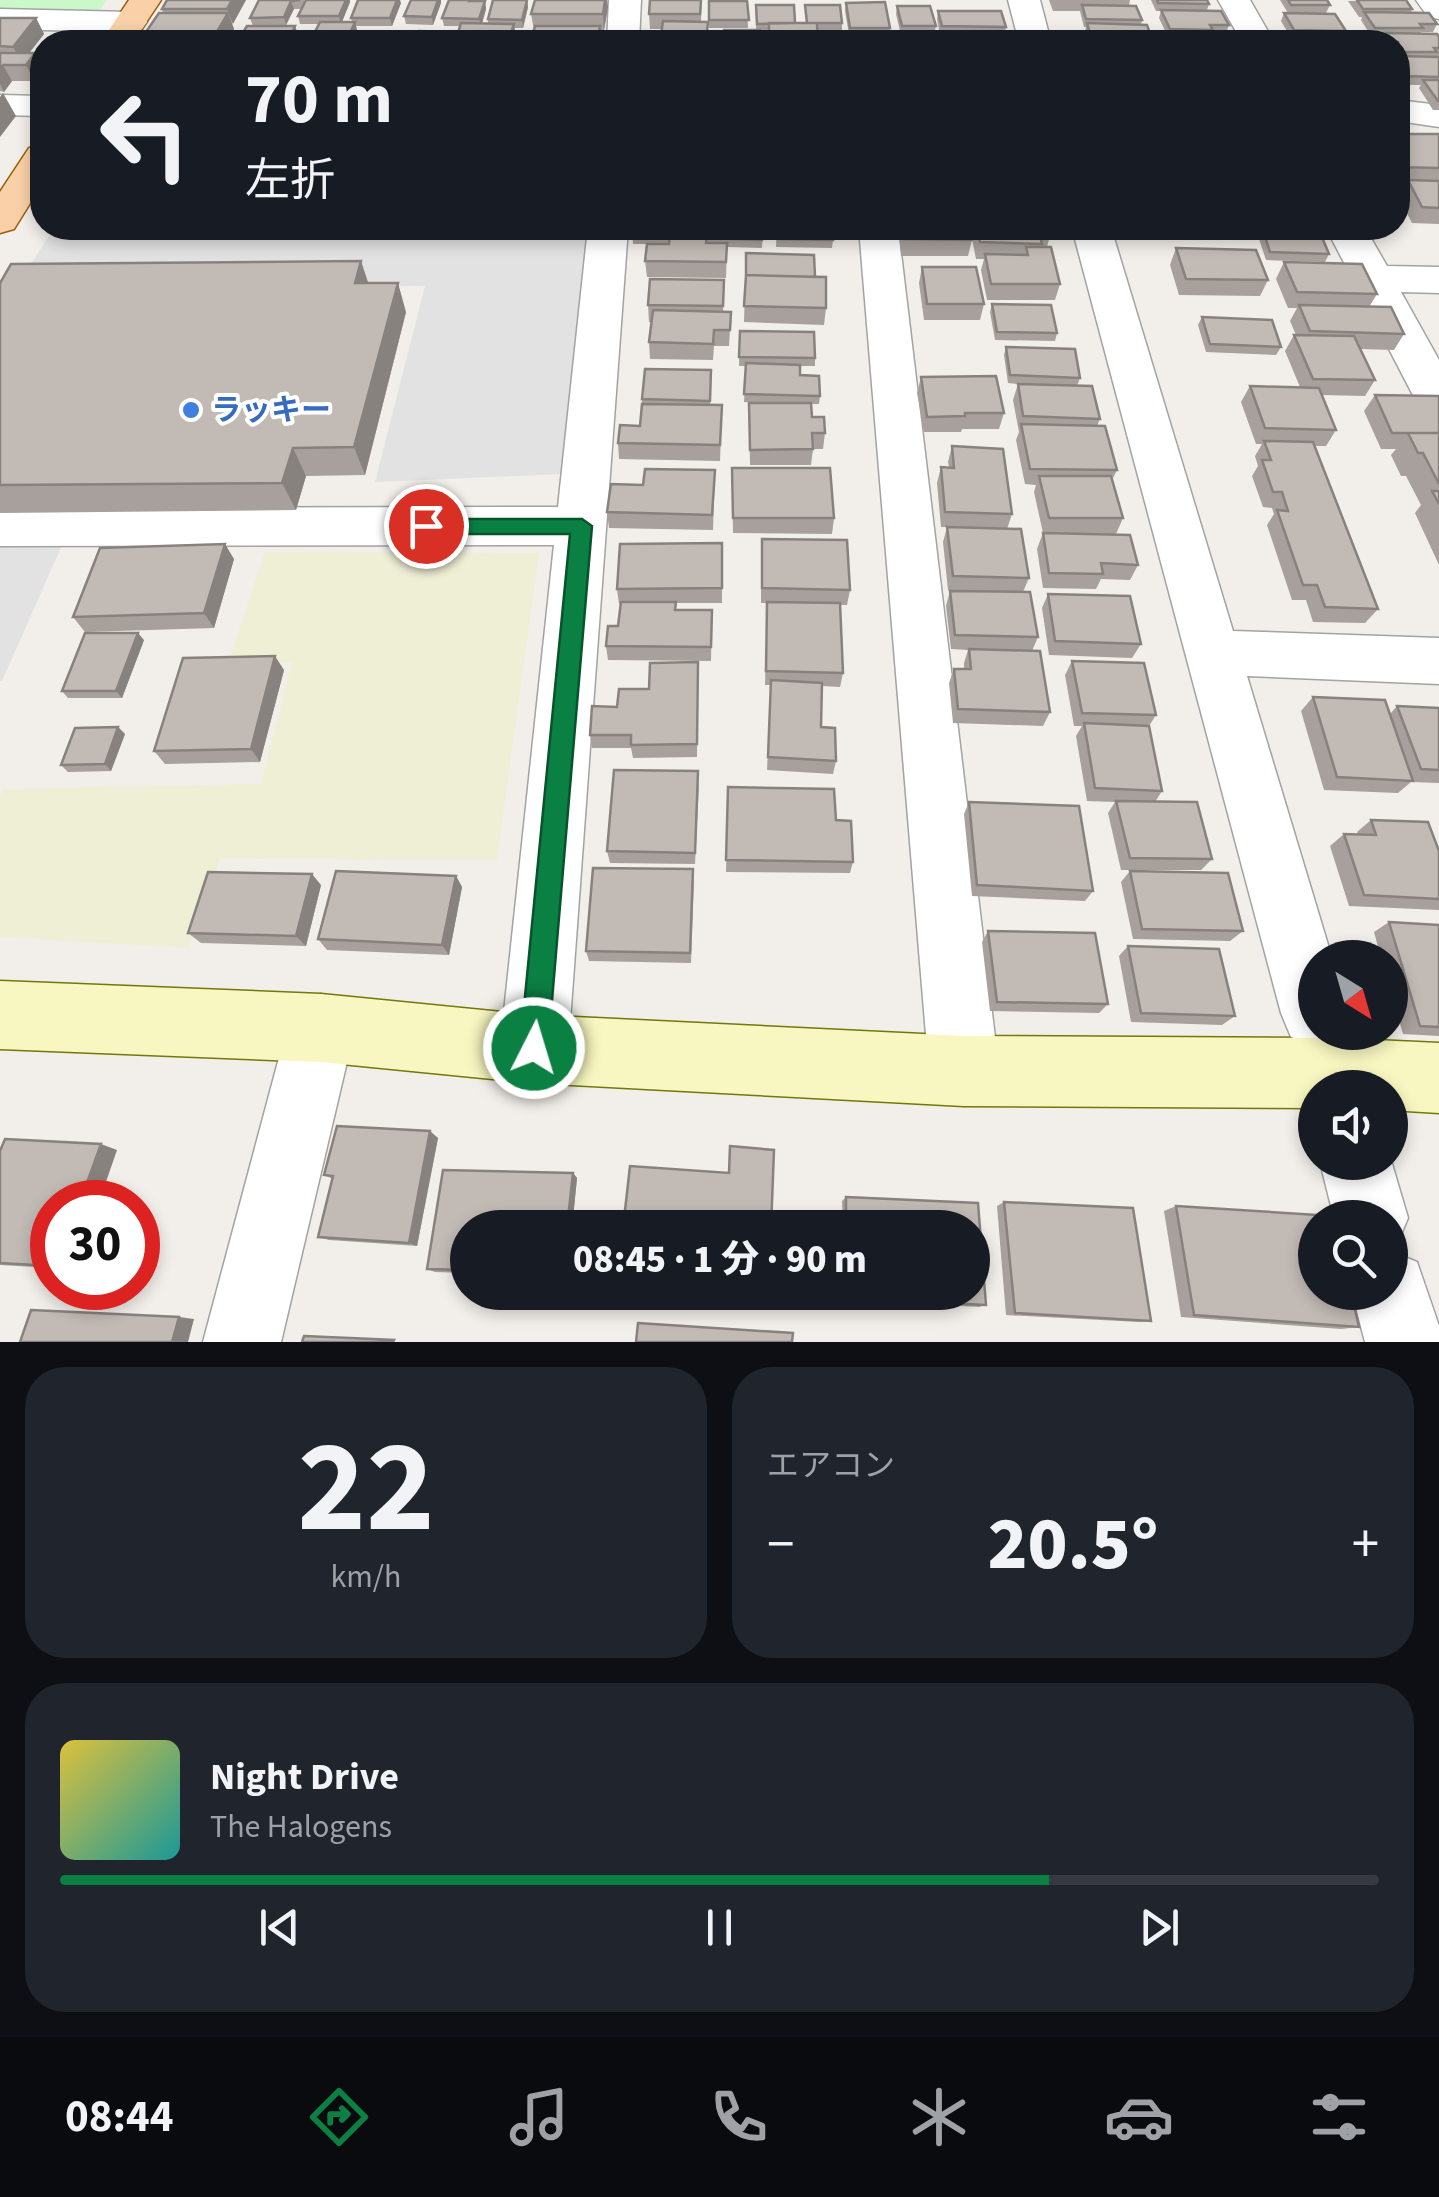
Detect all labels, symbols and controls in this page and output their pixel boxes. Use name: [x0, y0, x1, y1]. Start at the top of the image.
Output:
text: 70 m: [245, 50, 393, 150]
icon: left: [80, 70, 210, 200]
text: 左折: [245, 149, 335, 213]
place label: ラッキー: [211, 389, 331, 432]
marker: ラッキー: [180, 399, 202, 421]
pin: [384, 484, 469, 569]
icon: arrive: [399, 499, 454, 554]
north arrow: [1298, 940, 1408, 1050]
map controls: [1298, 940, 1408, 1310]
position arrow: [482, 996, 586, 1100]
button: sound: [1298, 1070, 1408, 1180]
speed limit sign: 30: [30, 1180, 160, 1310]
button: search: [1298, 1200, 1408, 1310]
text: 08:45 · 1 分 · 90 m: [573, 1233, 867, 1287]
text: 22: [297, 1396, 435, 1581]
text: エアコン: [767, 1443, 895, 1489]
text: 20.5°: [987, 1491, 1159, 1598]
text: −: [767, 1506, 794, 1584]
text: +: [1352, 1506, 1379, 1584]
text: km/h: [331, 1554, 401, 1600]
text: Night Drive: [210, 1750, 399, 1804]
text: The Halogens: [210, 1804, 392, 1850]
icon: previous: [252, 1900, 307, 1955]
icon: pause: [692, 1900, 747, 1955]
icon: next: [1132, 1900, 1187, 1955]
icon: directions: [304, 2082, 374, 2152]
icon: music: [504, 2082, 574, 2152]
icon: phone: [704, 2082, 774, 2152]
icon: climate: [904, 2082, 974, 2152]
icon: car: [1104, 2082, 1174, 2152]
icon: filters: [1304, 2082, 1374, 2152]
text: 08:44: [65, 2085, 174, 2149]

